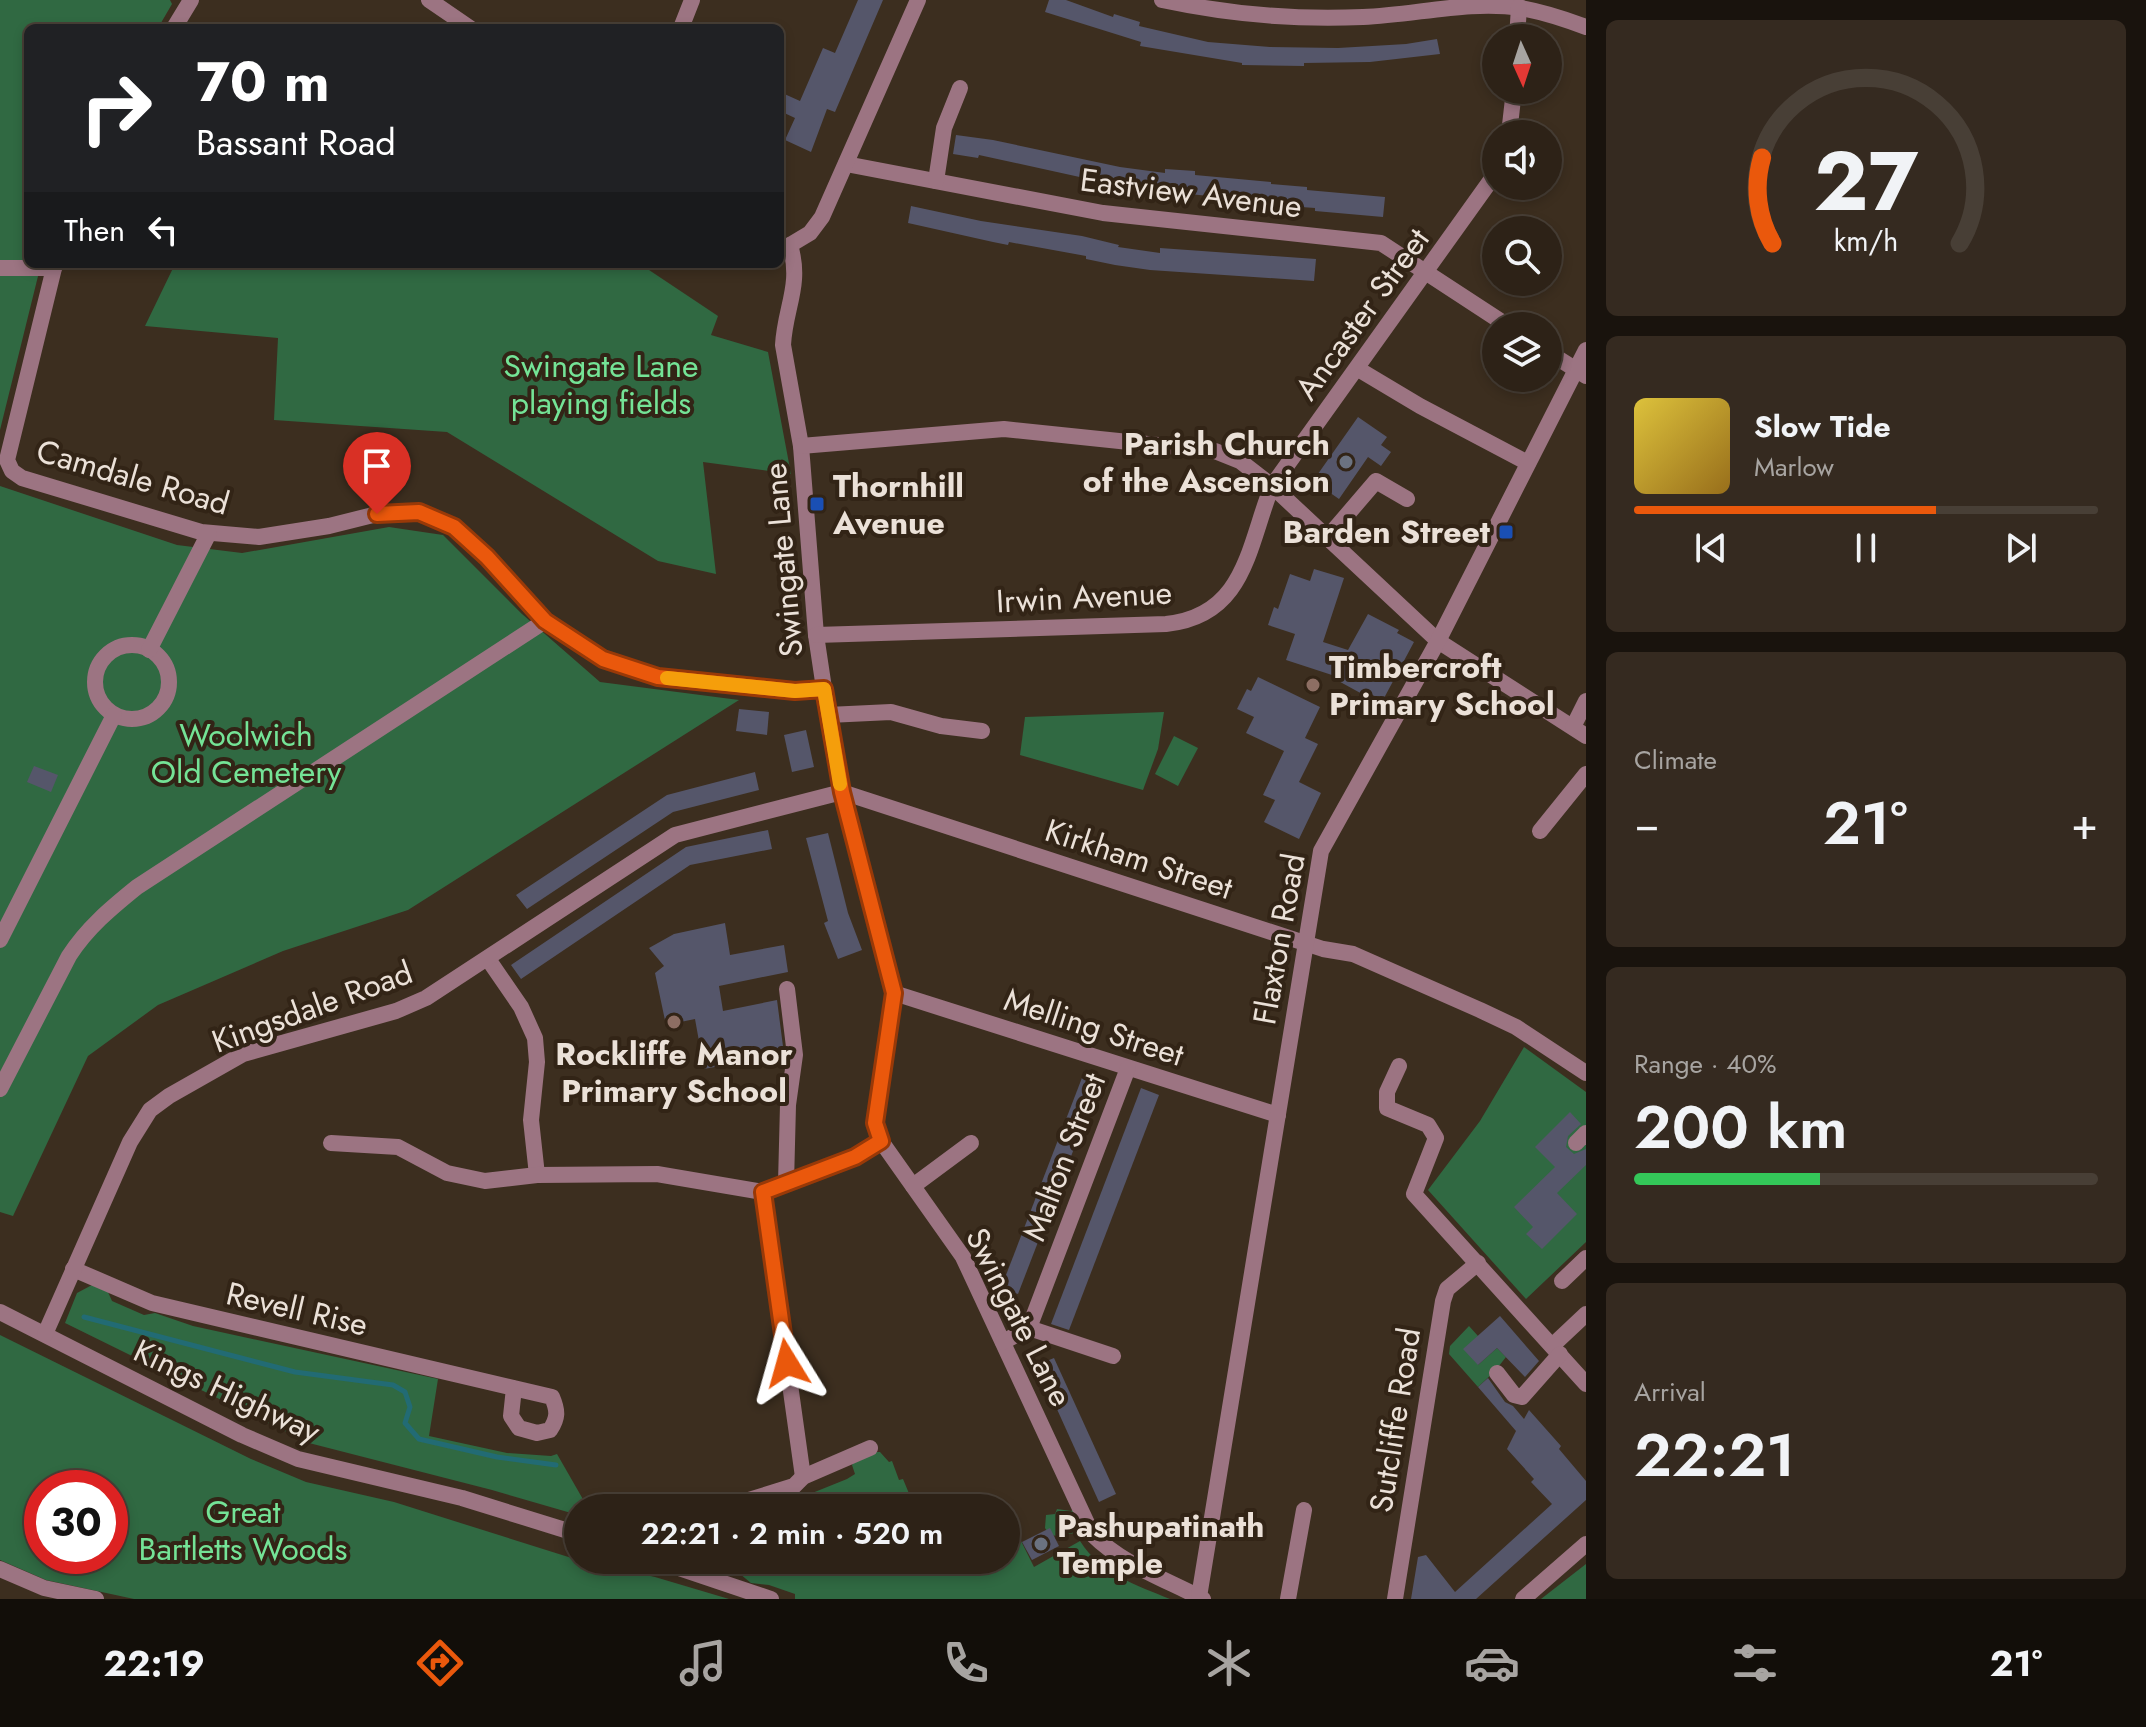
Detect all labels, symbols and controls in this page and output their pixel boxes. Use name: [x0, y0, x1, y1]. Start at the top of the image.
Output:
north arrow: [1482, 24, 1562, 104]
map controls: [1482, 24, 1562, 392]
text: 70 m: [196, 41, 330, 122]
icon: right: [64, 56, 168, 160]
text: Bassant Road: [196, 116, 396, 168]
button: sound: [1482, 120, 1562, 200]
text: 27: [1814, 120, 1918, 240]
street label: Eastview Avenue: [1078, 157, 1304, 229]
icon: left: [141, 208, 185, 252]
text: Then: [64, 209, 125, 252]
button: search: [1482, 216, 1562, 296]
street label: Ancaster Street: [1284, 218, 1440, 409]
text: km/h: [1834, 220, 1898, 262]
button: layers: [1482, 312, 1562, 392]
park label: Swingate Lane playing fields: [504, 343, 698, 426]
text: Slow Tide: [1754, 405, 1891, 448]
place label: Parish Church of the Ascension: [1083, 421, 1330, 504]
street label: Camdale Road: [31, 428, 235, 526]
pin: [343, 432, 411, 514]
icon: arrive: [355, 444, 399, 488]
text: Marlow: [1754, 448, 1834, 486]
marker: Parish Church of the Ascension: [1337, 453, 1355, 471]
street label: Swingate Lane: [752, 461, 814, 659]
place label: Thornhill Avenue: [832, 463, 964, 546]
marker: Thornhill Avenue: [808, 495, 826, 513]
place label: Barden Street: [1283, 509, 1491, 555]
marker: Barden Street: [1497, 523, 1515, 541]
icon: previous: [1689, 526, 1733, 570]
icon: pause: [1844, 526, 1888, 570]
icon: next: [1999, 526, 2043, 570]
street label: Irwin Avenue: [995, 569, 1173, 625]
place label: Timbercroft Primary School: [1329, 644, 1555, 727]
marker: Timbercroft Primary School: [1304, 676, 1322, 694]
park label: Woolwich Old Cemetery: [151, 712, 342, 795]
text: Climate: [1634, 741, 1717, 779]
text: 21°: [1823, 780, 1908, 867]
text: −: [1634, 792, 1660, 856]
text: +: [2071, 792, 2098, 856]
street label: Kirkham Street: [1039, 807, 1239, 911]
street label: Flaxton Road: [1241, 850, 1317, 1028]
street label: Kingsdale Road: [205, 949, 419, 1065]
street label: Melling Street: [998, 976, 1190, 1078]
marker: Rockliffe Manor Primary School: [665, 1013, 683, 1031]
place label: Rockliffe Manor Primary School: [555, 1031, 793, 1114]
text: Range · 40%: [1634, 1045, 1777, 1083]
street label: Malton Street: [1011, 1066, 1117, 1248]
text: 200 km: [1634, 1084, 1847, 1171]
street label: Swingate Lane: [954, 1220, 1084, 1414]
street label: Revell Rise: [222, 1270, 372, 1348]
position arrow: [745, 1321, 829, 1405]
street label: Sutcliffe Road: [1358, 1324, 1432, 1516]
street label: Kings Highway: [126, 1328, 329, 1455]
text: Arrival: [1634, 1373, 1706, 1411]
text: 22:21: [1634, 1412, 1796, 1499]
speed limit sign: 30: [24, 1470, 128, 1574]
park label: Great Bartletts Woods: [139, 1489, 347, 1572]
place label: Pashupatinath Temple: [1057, 1503, 1264, 1586]
text: 22:21 · 2 min · 520 m: [641, 1512, 943, 1555]
marker: Pashupatinath Temple: [1032, 1535, 1050, 1553]
icon: directions: [412, 1635, 468, 1691]
icon: music: [675, 1635, 731, 1691]
icon: phone: [938, 1635, 994, 1691]
icon: climate: [1201, 1635, 1257, 1691]
icon: car: [1464, 1635, 1520, 1691]
icon: filters: [1727, 1635, 1783, 1691]
text: 22:19: [104, 1637, 205, 1689]
text: 21°: [1990, 1637, 2042, 1689]

